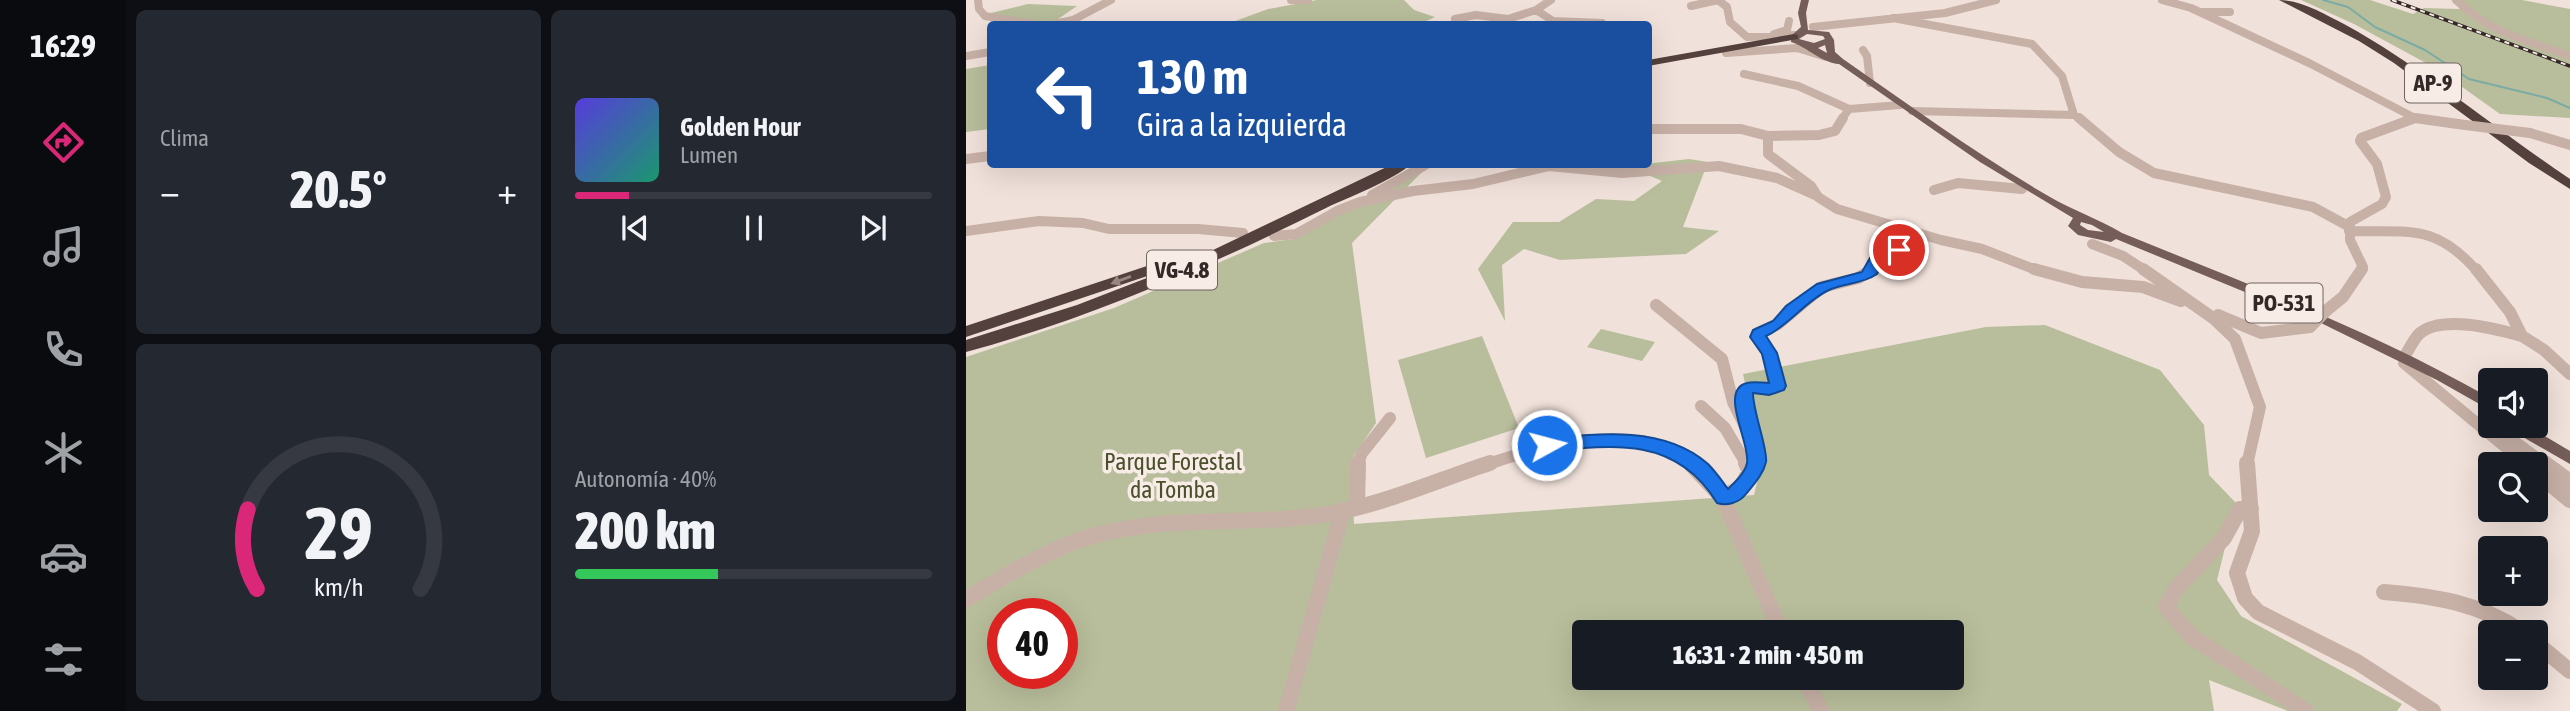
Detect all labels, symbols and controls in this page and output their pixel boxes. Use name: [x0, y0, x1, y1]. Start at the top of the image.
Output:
text: 16:29: [30, 27, 96, 64]
text: 130 m: [1137, 48, 1248, 104]
icon: left: [1022, 49, 1113, 140]
road number: AP-9: [2405, 64, 2461, 102]
text: Gira a la izquierda: [1137, 106, 1347, 143]
text: Golden Hour: [680, 112, 800, 142]
icon: directions: [39, 118, 88, 167]
text: Clima: [160, 125, 209, 151]
text: Lumen: [680, 142, 738, 168]
text: 20.5°: [290, 159, 387, 219]
text: −: [160, 169, 180, 212]
text: +: [497, 169, 517, 212]
icon: previous: [616, 209, 654, 247]
icon: pause: [735, 209, 773, 247]
icon: next: [854, 209, 892, 247]
pin: [1869, 220, 1929, 280]
icon: music: [39, 222, 88, 271]
icon: arrive: [1880, 231, 1918, 269]
road number: VG-4.8: [1147, 250, 1217, 290]
one-way arrow: [1110, 275, 1131, 286]
road number: PO-531: [2246, 284, 2322, 322]
icon: phone: [39, 325, 88, 374]
map controls: [2478, 368, 2548, 690]
button: sound: [2478, 368, 2548, 438]
position arrow: [1510, 408, 1584, 482]
icon: climate: [39, 428, 88, 477]
park label: Parque Forestal da Tomba: [1104, 448, 1243, 503]
button: search: [2478, 452, 2548, 522]
text: Autonomía · 40%: [575, 466, 716, 492]
text: 29: [304, 491, 373, 574]
text: 200 km: [575, 500, 716, 560]
icon: car: [39, 532, 88, 581]
button: +: [2478, 536, 2548, 606]
text: km/h: [314, 572, 363, 600]
speed limit sign: 40: [987, 598, 1078, 689]
button: −: [2478, 620, 2548, 690]
icon: filters: [39, 635, 88, 684]
text: 16:31 · 2 min · 450 m: [1673, 640, 1863, 670]

